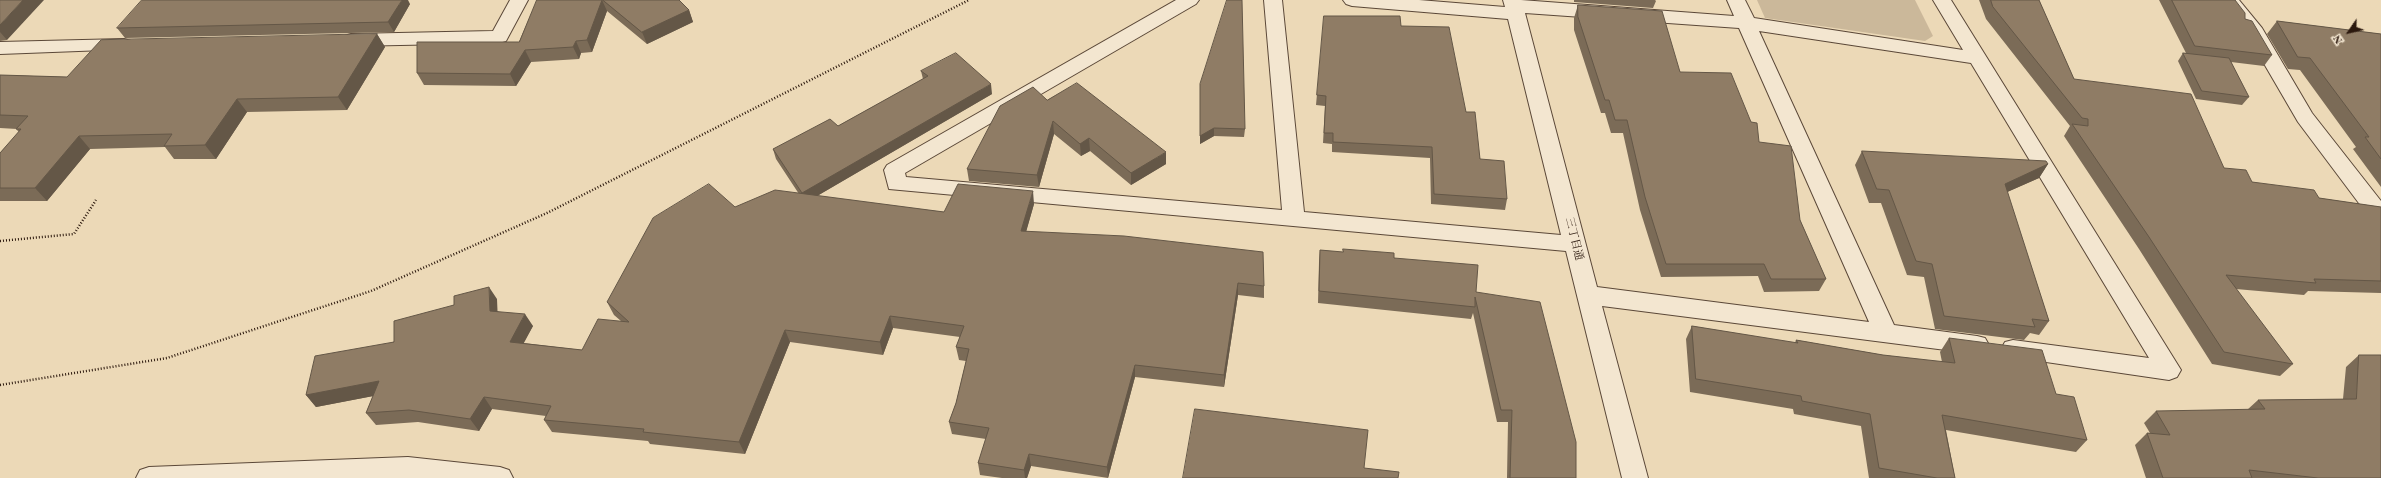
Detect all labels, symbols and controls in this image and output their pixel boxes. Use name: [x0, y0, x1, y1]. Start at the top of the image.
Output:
north arrow: [2329, 12, 2369, 52]
text: N: [2332, 32, 2346, 46]
street label: 三丁目通: [1562, 216, 1586, 262]

